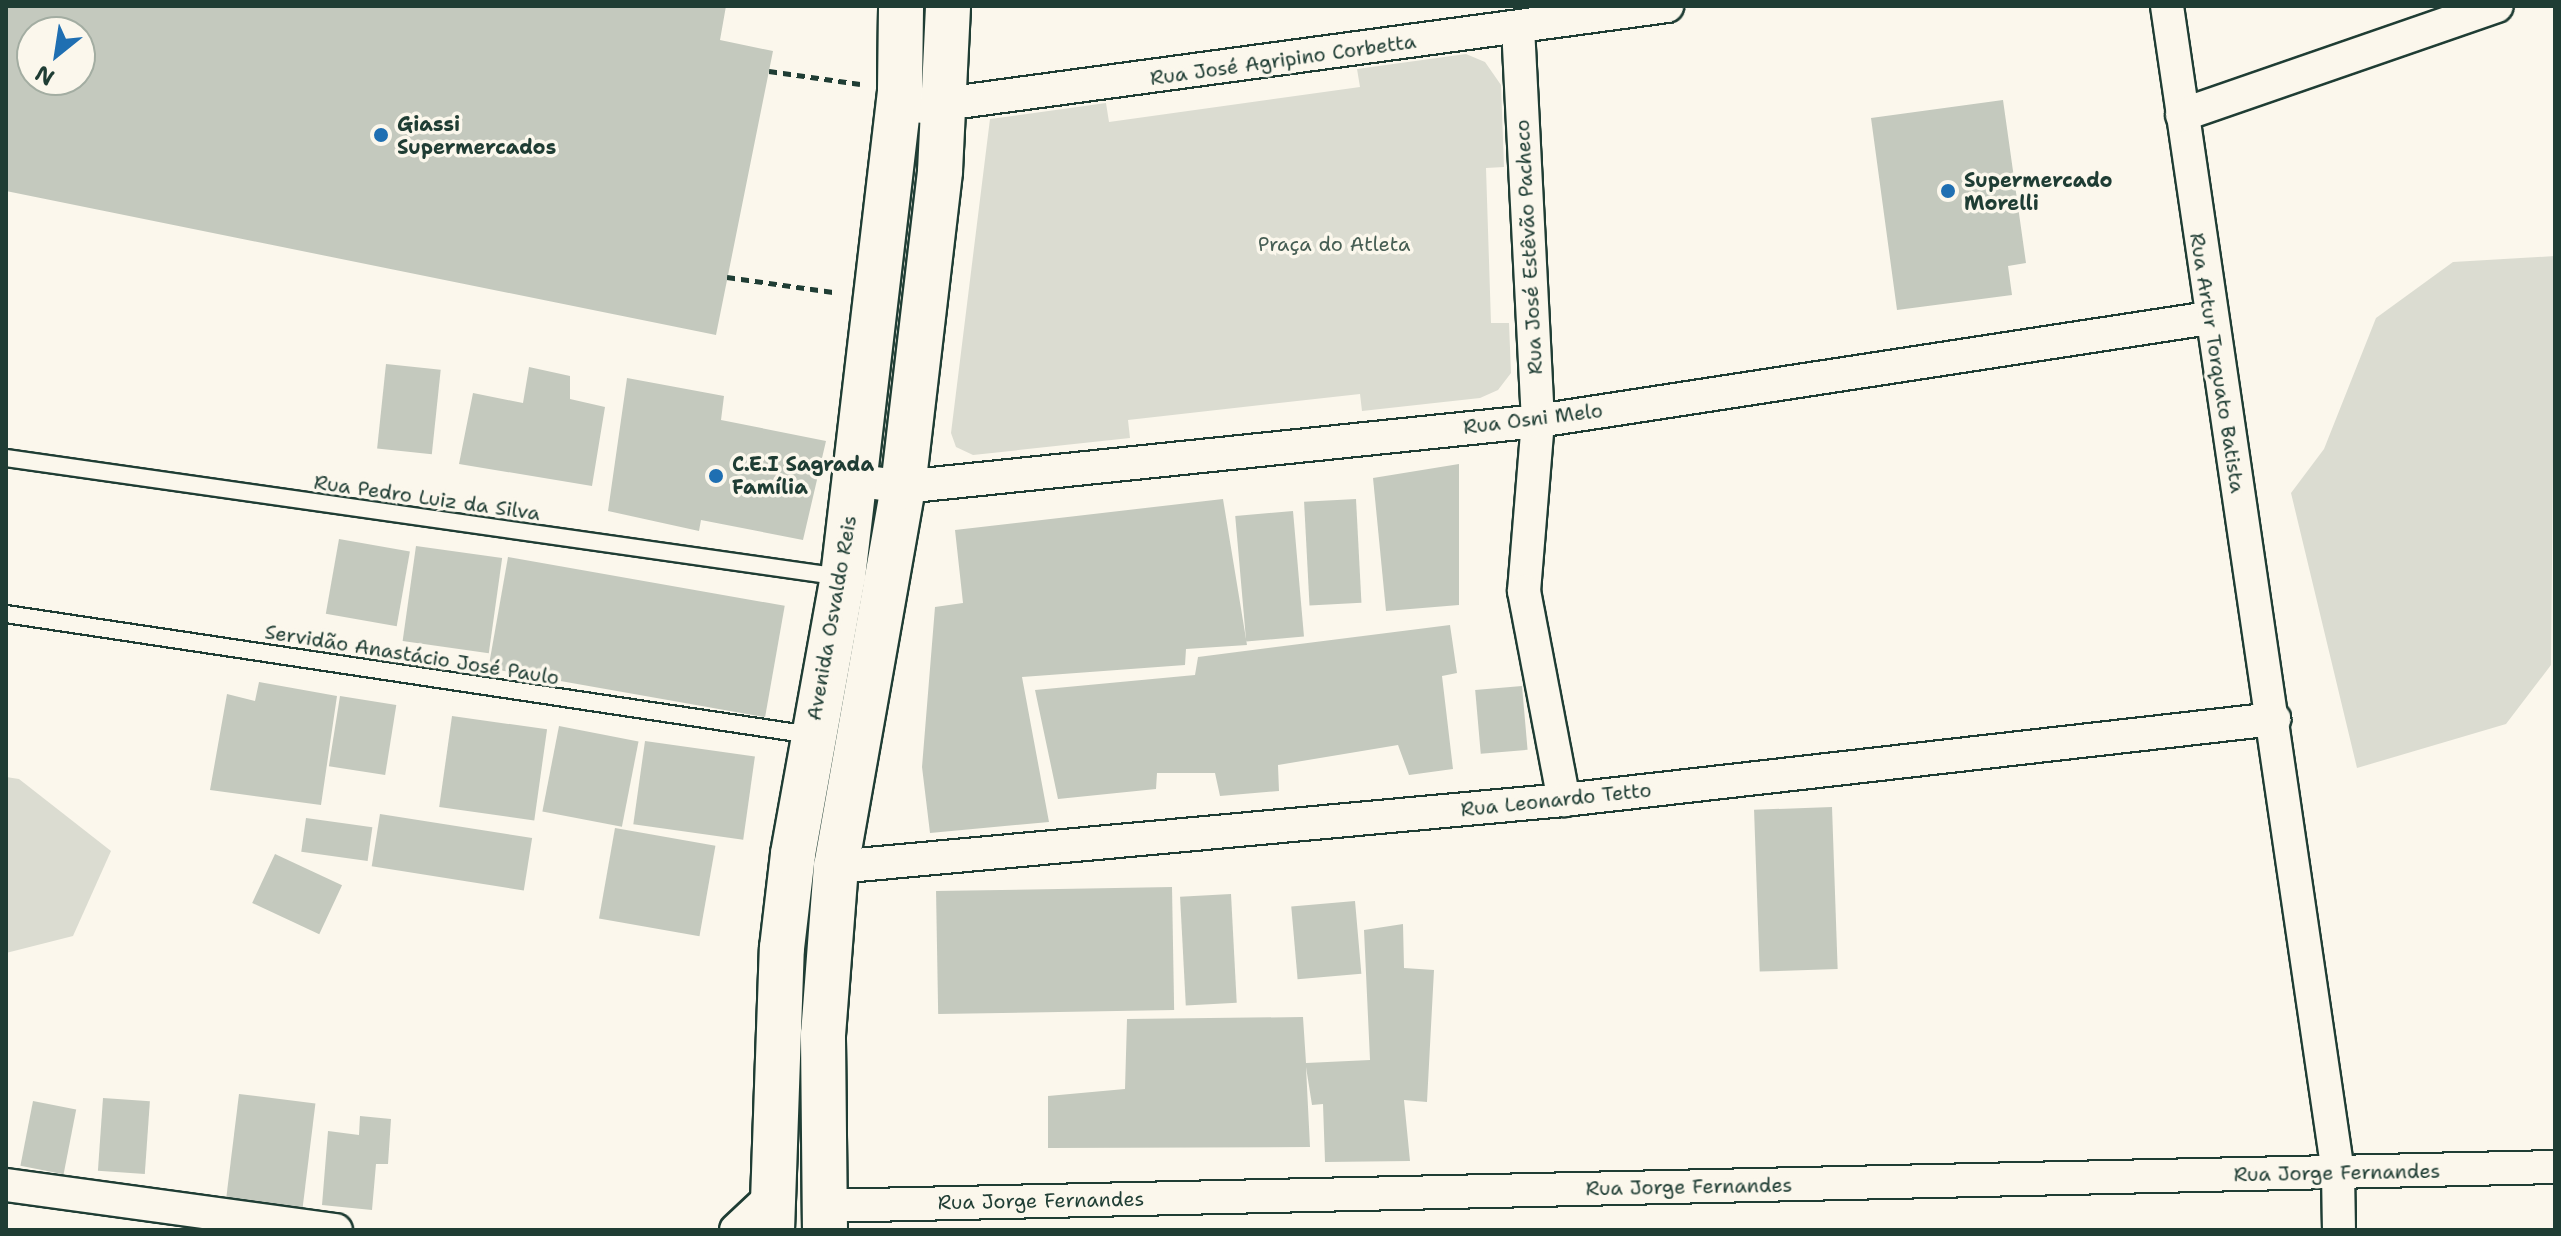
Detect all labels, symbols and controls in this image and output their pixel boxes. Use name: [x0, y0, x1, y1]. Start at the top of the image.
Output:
north arrow: [16, 16, 96, 96]
street label: Rua José Agripino Corbetta: [1149, 29, 1417, 91]
text: N: [30, 59, 60, 92]
place label: Giassi Supermercados: [397, 112, 556, 159]
street label: Rua José Estêvão Pacheco: [1510, 119, 1548, 375]
marker: Giassi Supermercados: [372, 126, 390, 144]
place label: Supermercado Morelli: [1964, 168, 2113, 215]
marker: Supermercado Morelli: [1939, 182, 1957, 200]
street label: Rua Artur Torquato Batista: [2185, 231, 2249, 495]
park label: Praça do Atleta: [1258, 232, 1410, 256]
street label: Rua Osni Melo: [1462, 399, 1604, 439]
place label: C.E.I Sagrada Família: [732, 452, 874, 499]
marker: C.E.I Sagrada Família: [707, 467, 725, 485]
street label: Rua Pedro Luiz da Silva: [312, 470, 542, 526]
street label: Avenida Osvaldo Reis: [802, 514, 862, 722]
street label: Servidão Anastácio José Paulo: [263, 620, 561, 690]
street label: Rua Leonardo Tetto: [1460, 778, 1652, 822]
street label: Rua Jorge Fernandes: [2233, 1159, 2441, 1187]
street label: Rua Jorge Fernandes: [1585, 1173, 1793, 1201]
street label: Rua Jorge Fernandes: [937, 1187, 1145, 1215]

